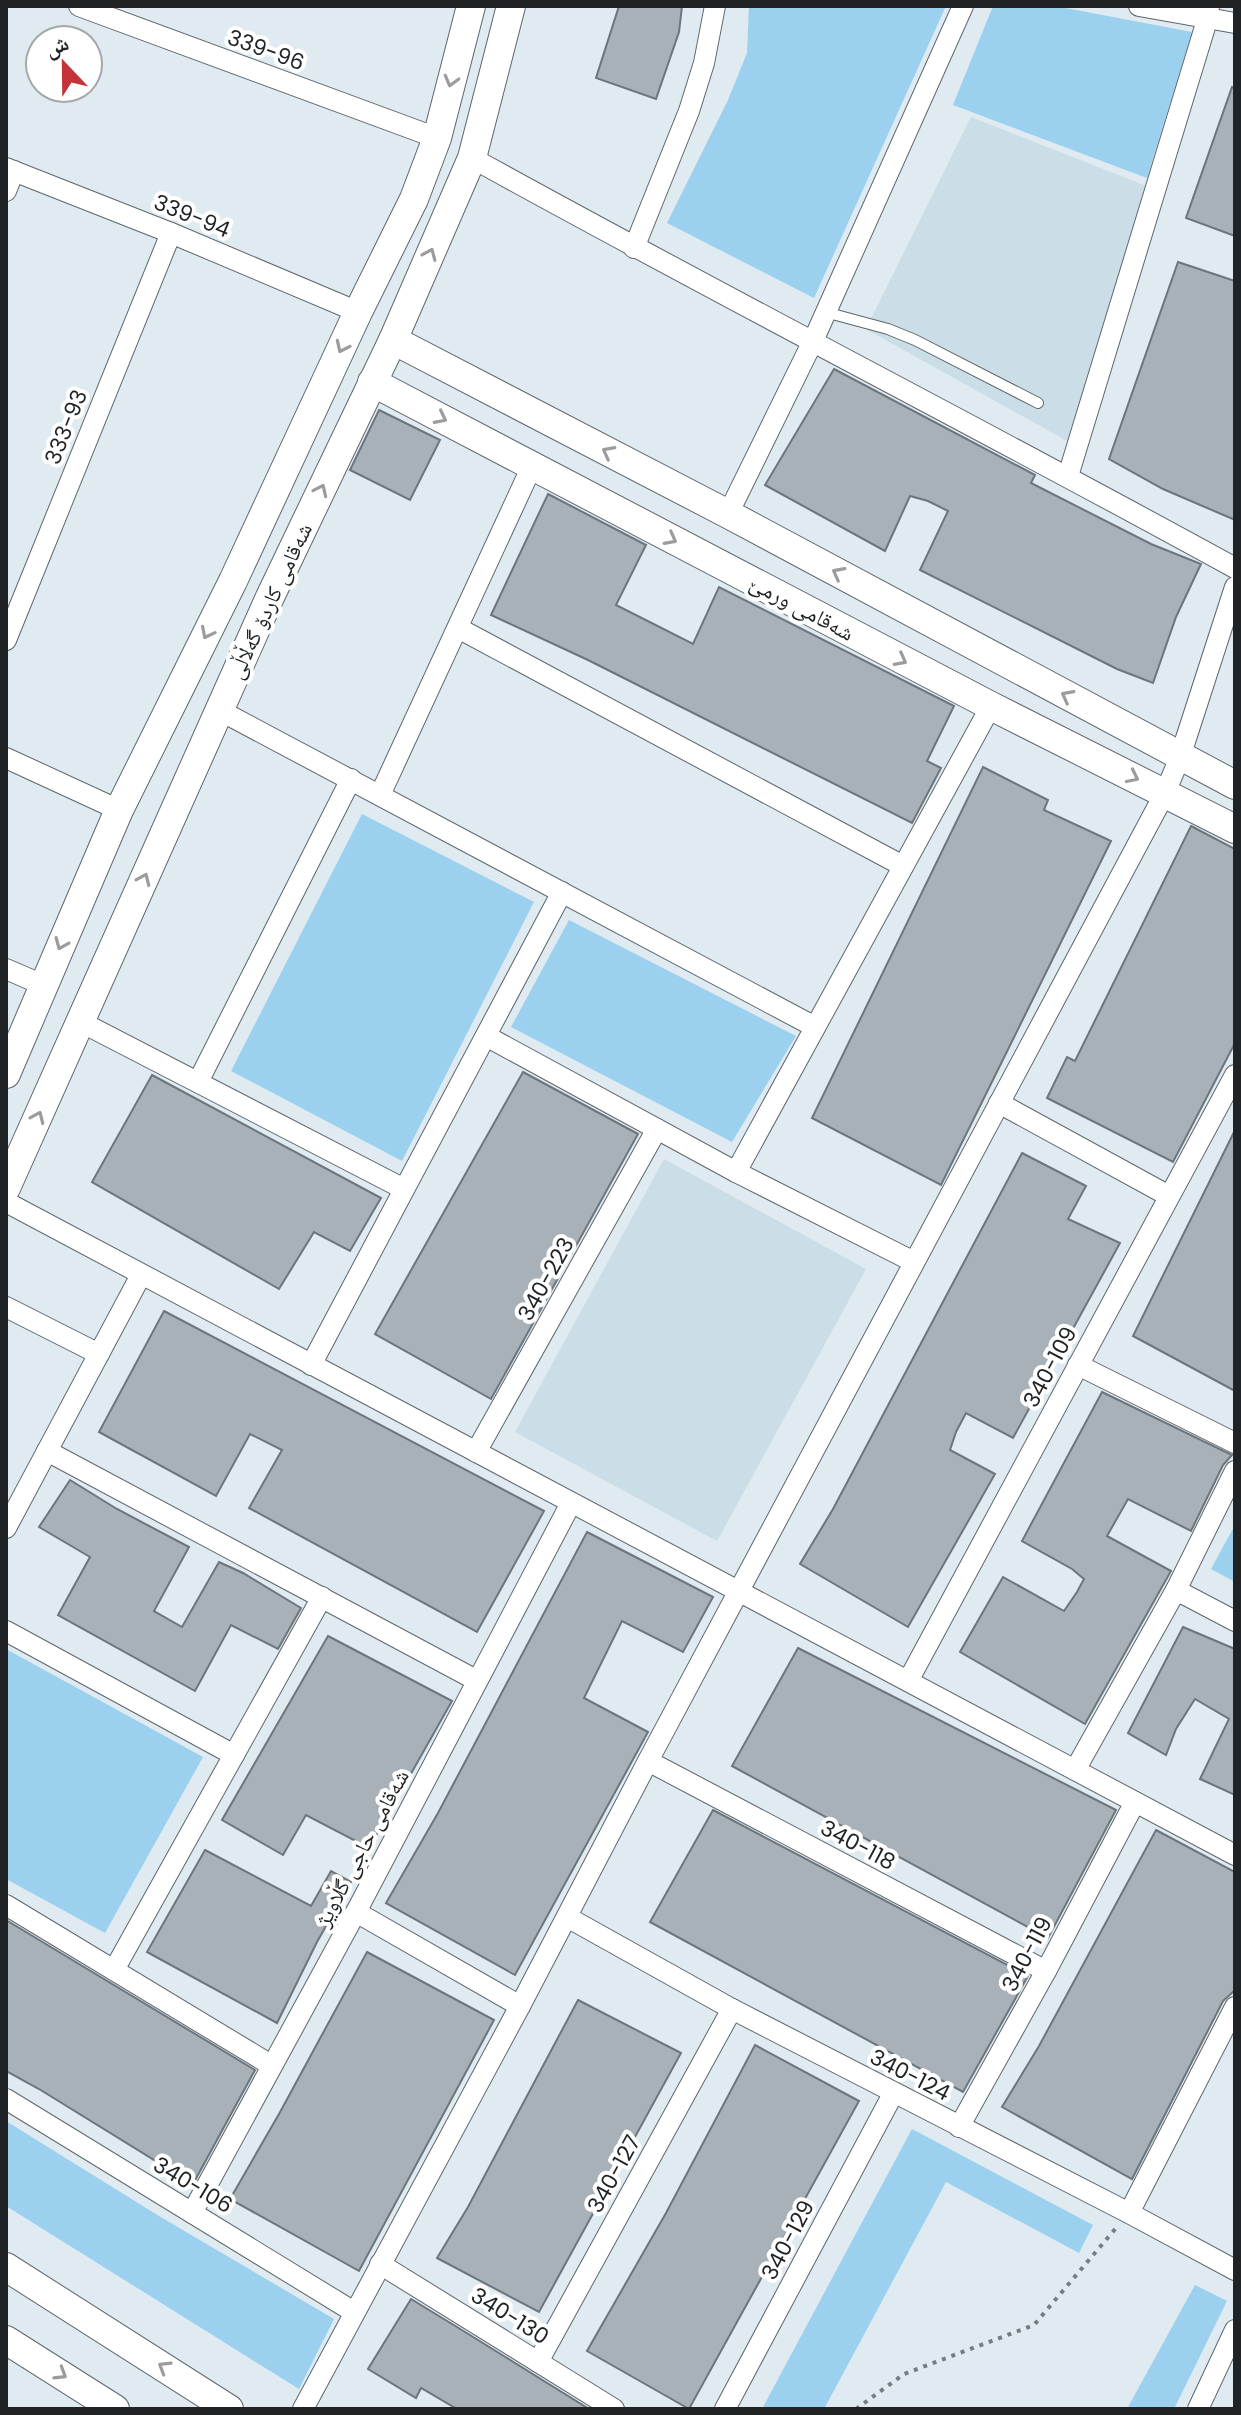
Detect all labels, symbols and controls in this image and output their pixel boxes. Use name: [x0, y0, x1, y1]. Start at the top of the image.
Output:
street label: 339-96: [223, 22, 309, 78]
north arrow: [24, 24, 104, 104]
text: ش: [40, 27, 73, 65]
one-way arrow: [444, 74, 461, 88]
street label: 339-94: [149, 187, 235, 245]
one-way arrow: [421, 247, 437, 262]
one-way arrow: [336, 338, 352, 353]
street label: 333-93: [37, 385, 95, 469]
one-way arrow: [432, 408, 447, 424]
one-way arrow: [602, 446, 616, 461]
one-way arrow: [311, 483, 327, 498]
street label: شەقامی کاردۆ گەڵاڵی: [220, 518, 320, 684]
one-way arrow: [663, 529, 678, 544]
street label: شەقامی ورمێ: [744, 568, 860, 648]
one-way arrow: [832, 568, 846, 583]
one-way arrow: [202, 624, 217, 639]
one-way arrow: [893, 650, 908, 665]
one-way arrow: [1061, 690, 1076, 706]
one-way arrow: [1125, 767, 1140, 783]
one-way arrow: [134, 873, 150, 887]
one-way arrow: [55, 936, 71, 950]
one-way arrow: [28, 1110, 44, 1125]
street label: 340-223: [510, 1232, 582, 1326]
street label: 340-109: [1016, 1321, 1084, 1413]
street label: شەقامی حاجی گڵاویژ: [307, 1764, 417, 1933]
street label: 340-118: [815, 1812, 901, 1878]
street label: 340-119: [994, 1911, 1060, 1997]
street label: 340-124: [865, 2042, 956, 2108]
street label: 340-127: [580, 2130, 648, 2218]
street label: 340-106: [147, 2149, 239, 2221]
street label: 340-129: [754, 2195, 822, 2285]
street label: 340-130: [465, 2280, 555, 2352]
one-way arrow: [158, 2362, 172, 2377]
one-way arrow: [52, 2365, 67, 2380]

